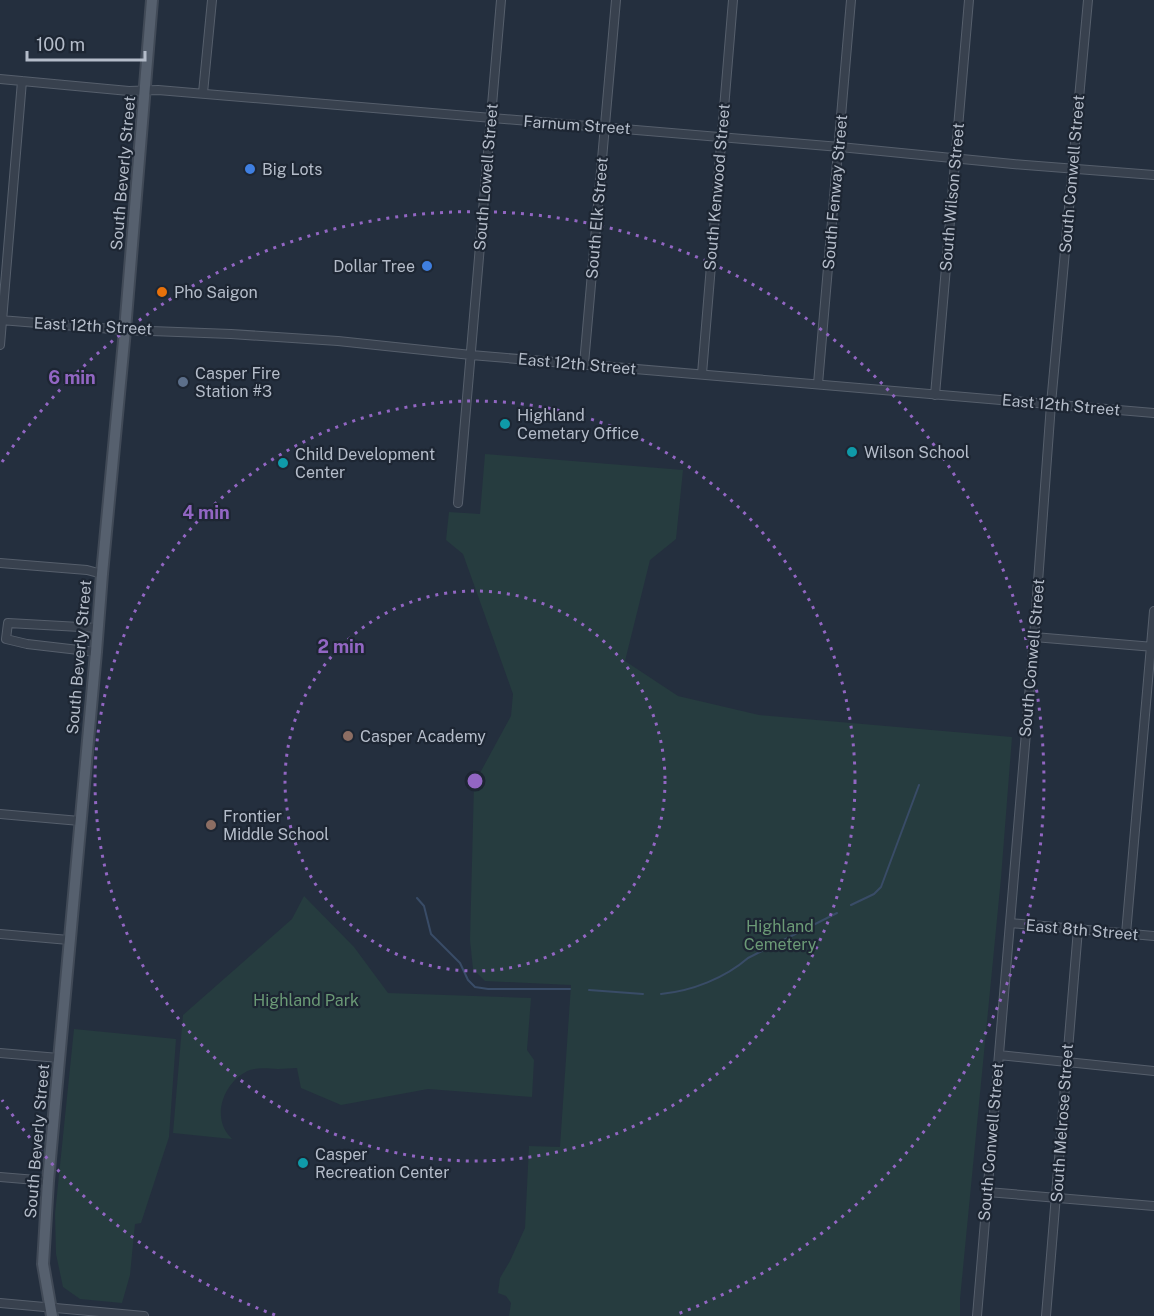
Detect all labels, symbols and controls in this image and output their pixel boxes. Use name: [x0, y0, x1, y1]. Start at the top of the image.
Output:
scale bar: [27, 24, 146, 62]
text: 100 m: [36, 34, 85, 55]
street label: South Conwell Street: [1056, 94, 1088, 254]
street label: South Beverly Street: [107, 95, 139, 251]
street label: South Lowell Street: [470, 103, 502, 251]
street label: South Kenwood Street: [700, 103, 734, 271]
street label: Farnum Street: [523, 112, 631, 138]
street label: South Fenway Street: [819, 114, 851, 270]
street label: South Wilson Street: [936, 122, 968, 272]
street label: South Elk Street: [582, 156, 612, 280]
place label: Big Lots: [262, 160, 322, 179]
marker: Big Lots: [243, 162, 257, 176]
place label: Dollar Tree: [333, 257, 415, 276]
marker: Dollar Tree: [420, 259, 434, 273]
place label: Pho Saigon: [174, 283, 258, 302]
marker: Pho Saigon: [155, 285, 169, 299]
street label: East 12th Street: [33, 313, 153, 339]
street label: East 12th Street: [517, 349, 637, 379]
place label: Casper Fire Station #3: [195, 364, 280, 401]
text: 6 min: [48, 367, 96, 388]
marker: Casper Fire Station #3: [176, 375, 190, 389]
street label: East 12th Street: [1001, 390, 1121, 420]
place label: Highland Cemetary Office: [517, 406, 639, 443]
marker: Highland Cemetary Office: [498, 417, 512, 431]
place label: Wilson School: [864, 443, 970, 462]
place label: Child Development Center: [295, 445, 435, 482]
marker: Wilson School: [845, 445, 859, 459]
marker: Child Development Center: [276, 456, 290, 470]
text: 4 min: [182, 502, 230, 523]
street label: South Conwell Street: [1016, 578, 1048, 738]
street label: South Beverly Street: [63, 579, 95, 735]
text: 2 min: [317, 636, 365, 657]
place label: Casper Academy: [360, 727, 486, 746]
marker: Casper Academy: [341, 729, 355, 743]
centre of rings: [465, 771, 485, 791]
place label: Frontier Middle School: [223, 807, 329, 844]
marker: Frontier Middle School: [204, 818, 218, 832]
street label: East 8th Street: [1025, 916, 1139, 944]
park label: Highland Cemetery: [744, 917, 817, 954]
park label: Highland Park: [253, 991, 359, 1010]
street label: South Melrose Street: [1047, 1043, 1077, 1203]
street label: South Conwell Street: [975, 1062, 1007, 1222]
street label: South Beverly Street: [21, 1063, 53, 1219]
place label: Casper Recreation Center: [315, 1145, 449, 1182]
marker: Casper Recreation Center: [296, 1156, 310, 1170]

